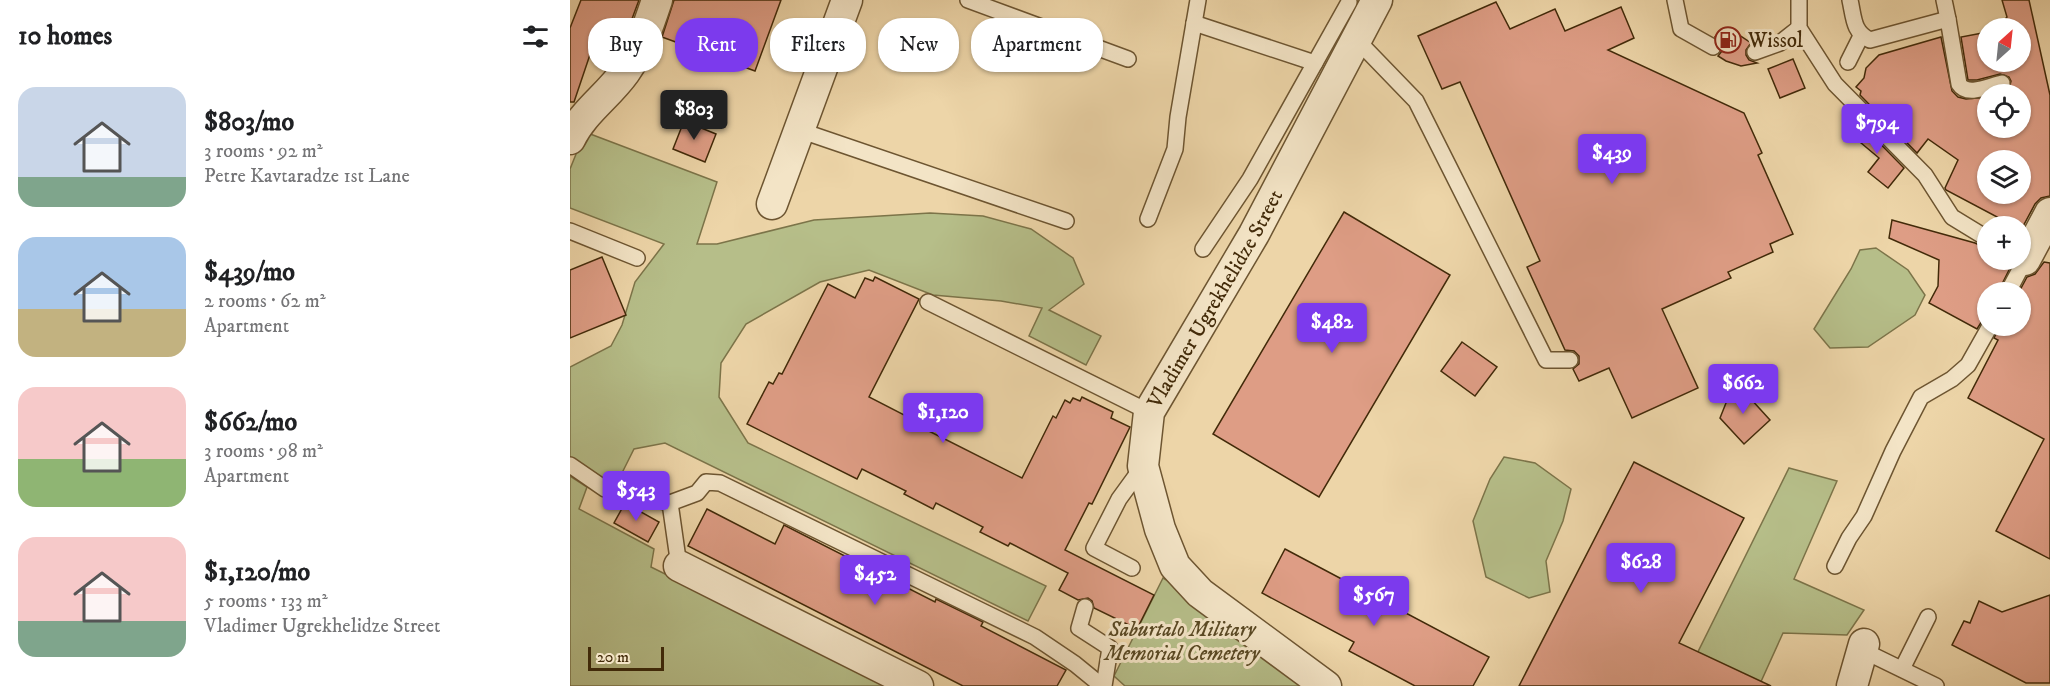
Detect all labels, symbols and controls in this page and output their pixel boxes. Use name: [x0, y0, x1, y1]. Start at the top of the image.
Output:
chip: Buy: [588, 18, 663, 72]
chip: Rent: [675, 18, 758, 72]
chip: Filters: [770, 18, 866, 72]
chip: New: [878, 18, 959, 72]
chip: Apartment: [971, 18, 1103, 72]
north arrow: [1977, 18, 2031, 72]
map controls: [1977, 18, 2031, 336]
text: 10 homes: [18, 20, 112, 53]
icon: filters: [519, 20, 552, 53]
fuel station icon: Wissol: [1713, 25, 1743, 55]
place label: Wissol: [1747, 28, 1804, 54]
button: locate: [1977, 84, 2031, 138]
pin: $803: [658, 90, 730, 141]
text: $803: [674, 97, 714, 122]
pin: $794: [1841, 104, 1913, 155]
text: $803/mo: [204, 106, 294, 139]
icon: home: [66, 111, 138, 183]
text: $794: [1856, 111, 1898, 136]
pin: $439: [1576, 134, 1648, 185]
text: 3 rooms · 92 m²: [204, 139, 323, 164]
text: $439: [1592, 141, 1632, 166]
button: layers: [1977, 150, 2031, 204]
text: Petre Kavtaradze 1st Lane: [204, 164, 410, 189]
street label: Vladimer Ugrekhelidze Street: [1142, 185, 1289, 414]
button: +: [1977, 216, 2031, 270]
text: $439/mo: [204, 256, 295, 289]
icon: home: [66, 261, 138, 333]
button: −: [1977, 282, 2031, 336]
text: 2 rooms · 62 m²: [204, 289, 326, 314]
pin: $482: [1296, 303, 1368, 354]
text: $482: [1311, 310, 1353, 335]
text: Apartment: [204, 314, 289, 339]
pin: $662: [1707, 364, 1779, 415]
text: $662: [1722, 371, 1764, 396]
pin: $1,120: [894, 393, 992, 444]
text: $1,120: [917, 400, 969, 425]
text: $662/mo: [204, 406, 297, 439]
icon: home: [66, 411, 138, 483]
text: 3 rooms · 98 m²: [204, 439, 323, 464]
text: Apartment: [204, 464, 289, 489]
pin: $543: [600, 471, 672, 522]
text: $543: [617, 478, 655, 503]
pin: $628: [1605, 543, 1677, 594]
text: $628: [1620, 550, 1662, 575]
pin: $452: [839, 555, 911, 606]
text: $1,120/mo: [204, 556, 310, 589]
icon: home: [66, 561, 138, 633]
text: $452: [854, 562, 896, 587]
pin: $567: [1338, 576, 1410, 627]
text: $567: [1353, 583, 1395, 608]
text: 5 rooms · 133 m²: [204, 589, 328, 614]
text: Vladimer Ugrekhelidze Street: [204, 614, 440, 639]
park label: Saburtalo Military Memorial Cemetery: [1102, 617, 1261, 667]
scale bar: [588, 644, 664, 672]
text: 20 m: [597, 647, 629, 667]

